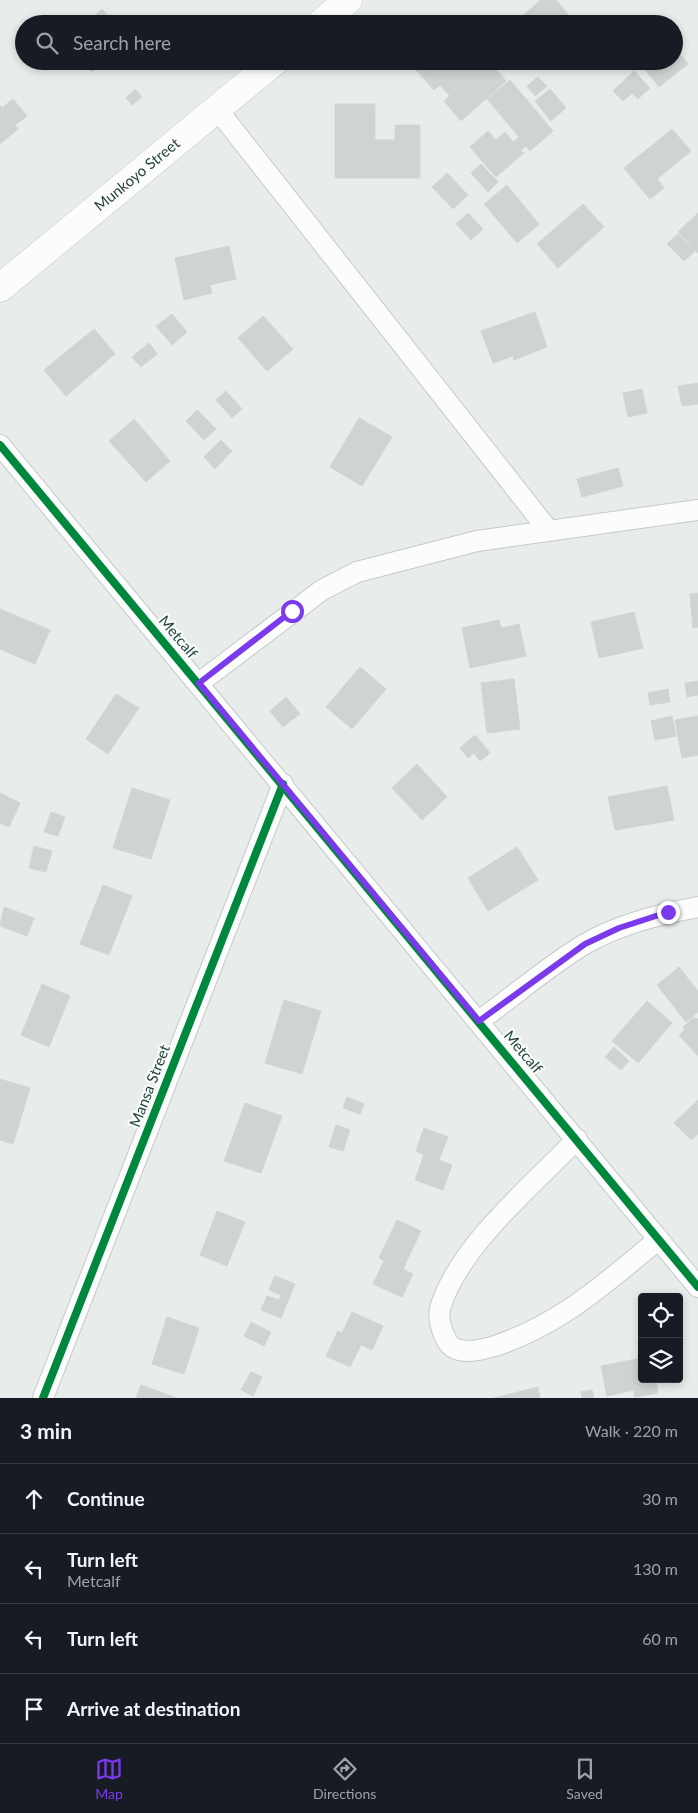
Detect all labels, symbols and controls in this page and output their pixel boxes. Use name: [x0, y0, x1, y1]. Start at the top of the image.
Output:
search box: [15, 15, 683, 70]
icon: search: [33, 29, 61, 57]
text: Search here: [73, 31, 171, 54]
street label: Munkoyo Street: [90, 133, 183, 214]
route start: [281, 600, 304, 623]
street label: Metcalf: [156, 611, 202, 662]
route end: [657, 901, 680, 924]
street label: Metcalf: [501, 1026, 547, 1077]
street label: Mansa Street: [125, 1041, 173, 1129]
map controls: [638, 1293, 683, 1383]
button: locate: [638, 1293, 683, 1338]
button: layers: [638, 1338, 683, 1383]
text: 3 min: [20, 1418, 72, 1443]
text: Walk · 220 m: [585, 1421, 678, 1440]
icon: ahead: [20, 1485, 48, 1513]
text: Continue: [67, 1487, 145, 1510]
text: 30 m: [642, 1489, 678, 1508]
text: Turn left: [67, 1548, 138, 1571]
icon: left: [20, 1555, 48, 1583]
text: 130 m: [633, 1559, 678, 1578]
text: Metcalf: [67, 1571, 121, 1590]
icon: left: [20, 1625, 48, 1653]
text: Turn left: [67, 1627, 138, 1650]
text: 60 m: [642, 1629, 678, 1648]
icon: arrive: [20, 1695, 48, 1723]
text: Arrive at destination: [67, 1697, 240, 1720]
tab: Map: [95, 1755, 123, 1802]
tab: Directions: [313, 1755, 376, 1802]
tab: Saved: [566, 1755, 603, 1802]

